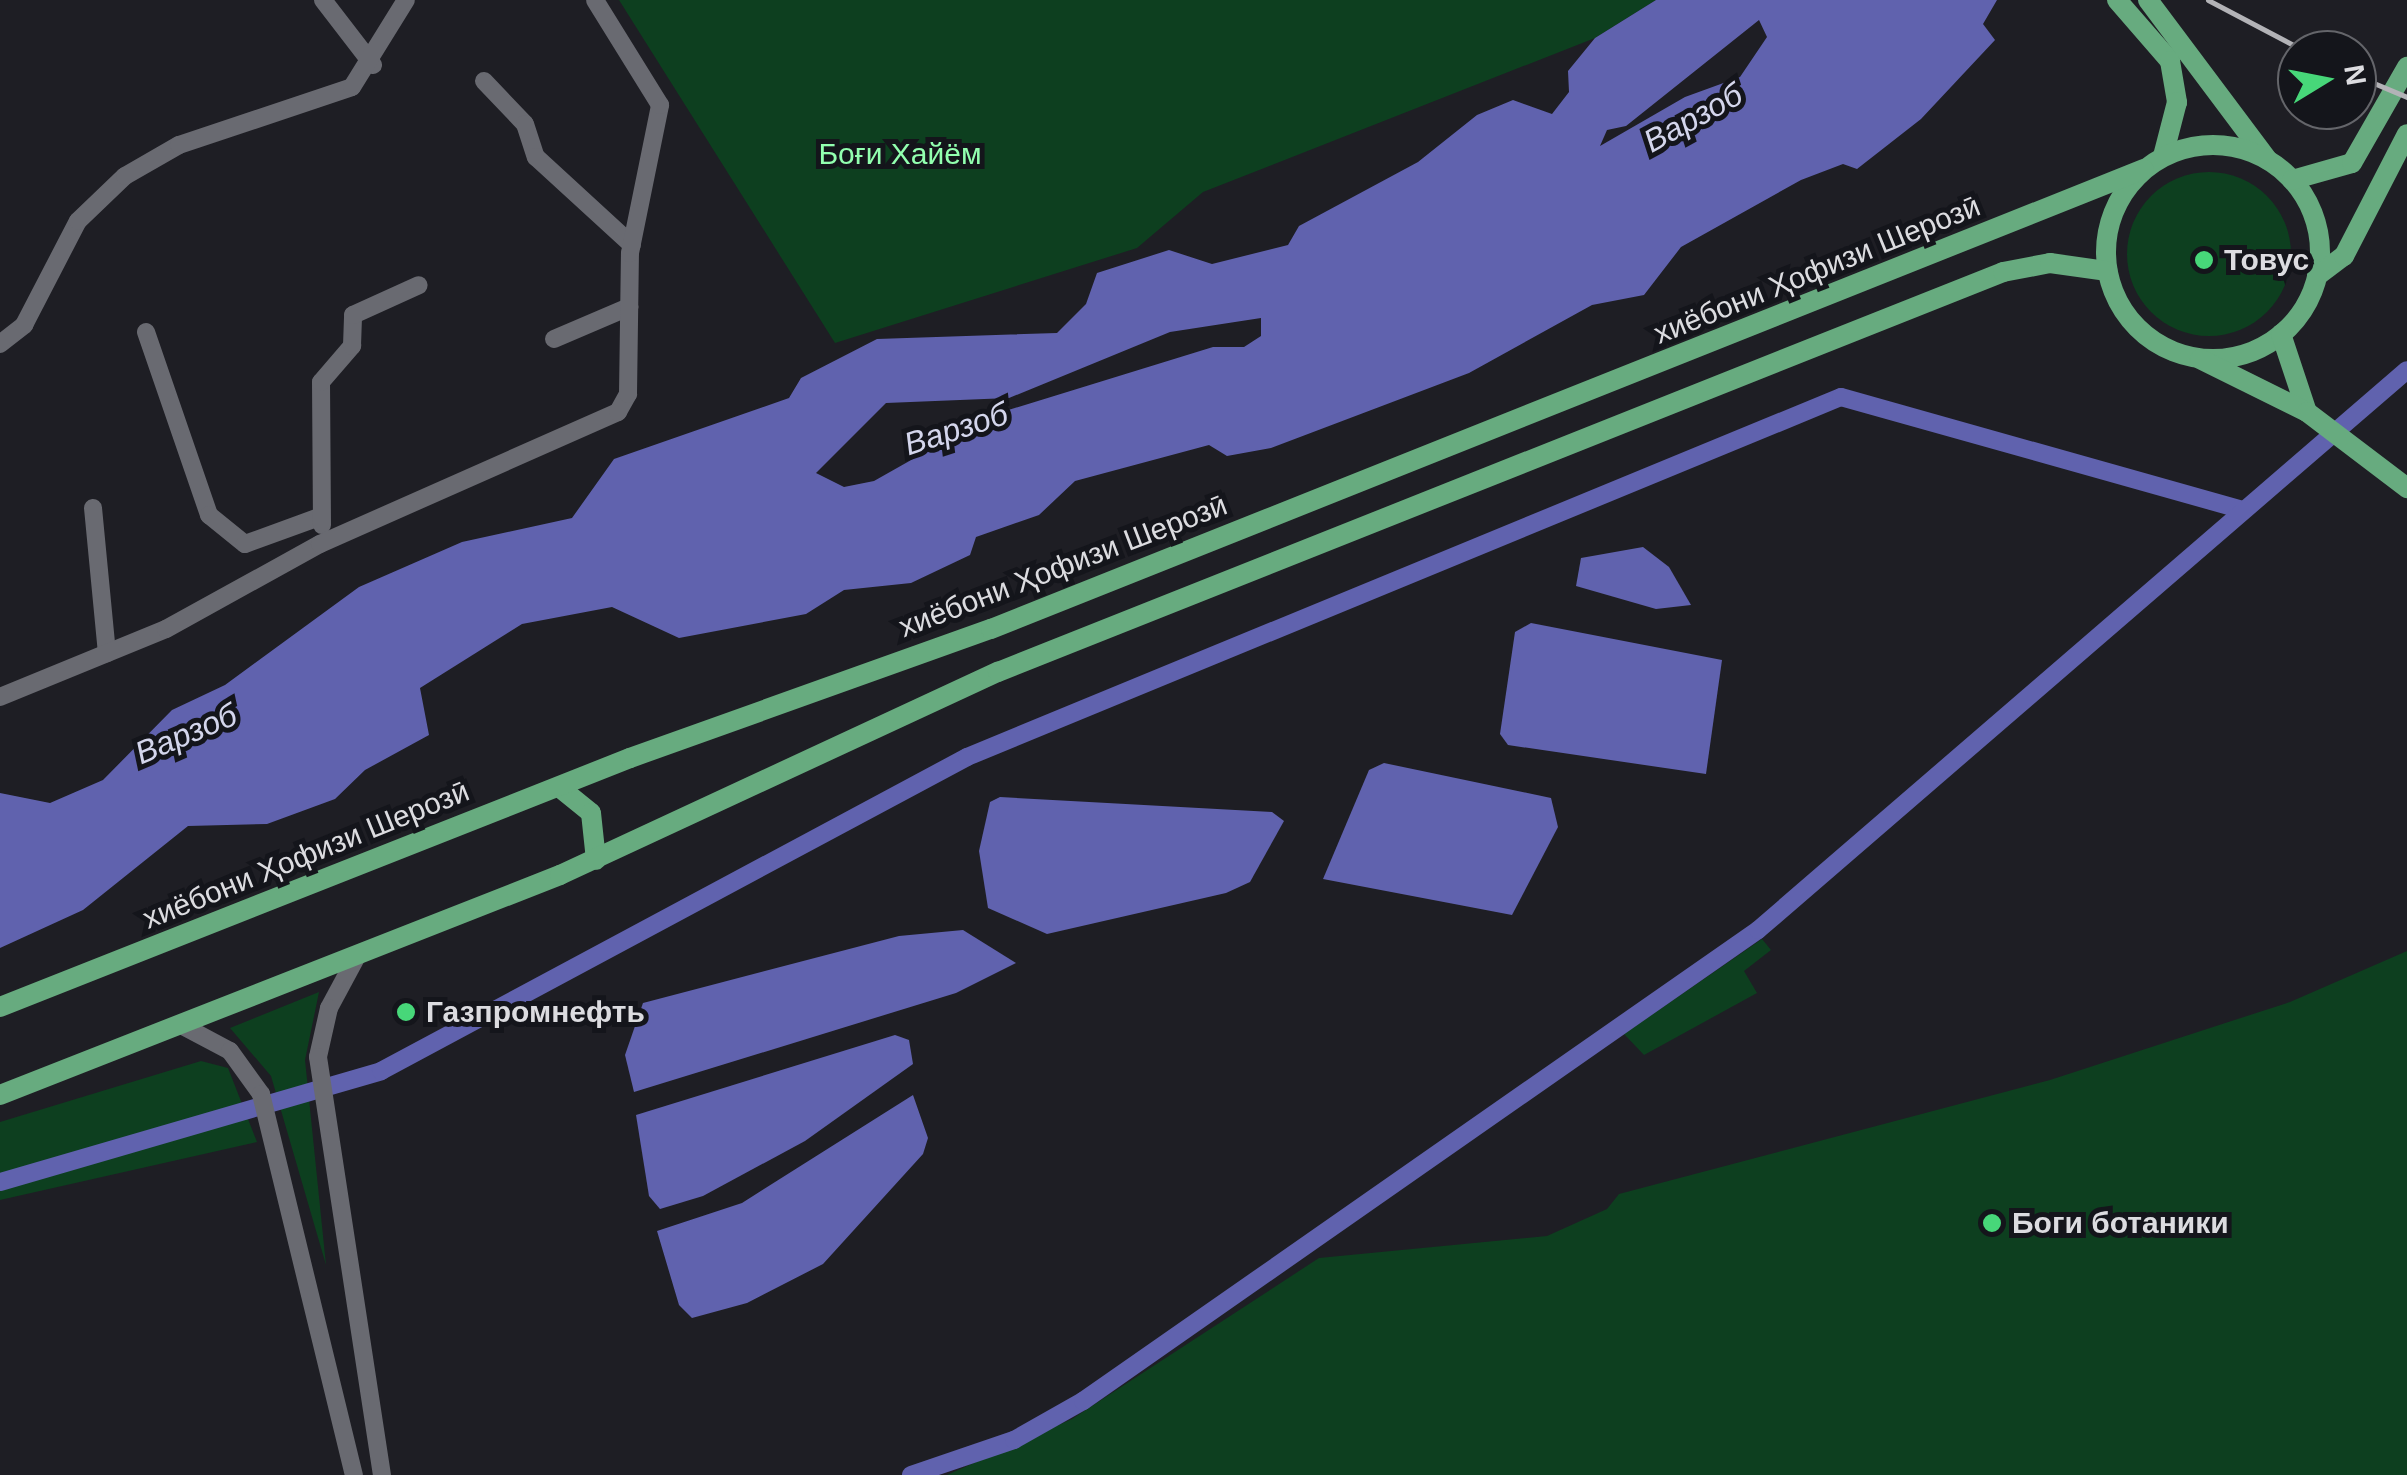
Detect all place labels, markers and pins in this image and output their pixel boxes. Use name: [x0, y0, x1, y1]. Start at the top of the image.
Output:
place label: Товус: [2224, 242, 2309, 278]
marker: Товус: [2193, 249, 2215, 271]
place label: Газпромнефть: [426, 994, 645, 1030]
marker: Газпромнефть: [395, 1001, 417, 1023]
place label: Боги ботаники: [2012, 1205, 2229, 1241]
marker: Боги ботаники: [1981, 1212, 2003, 1234]

